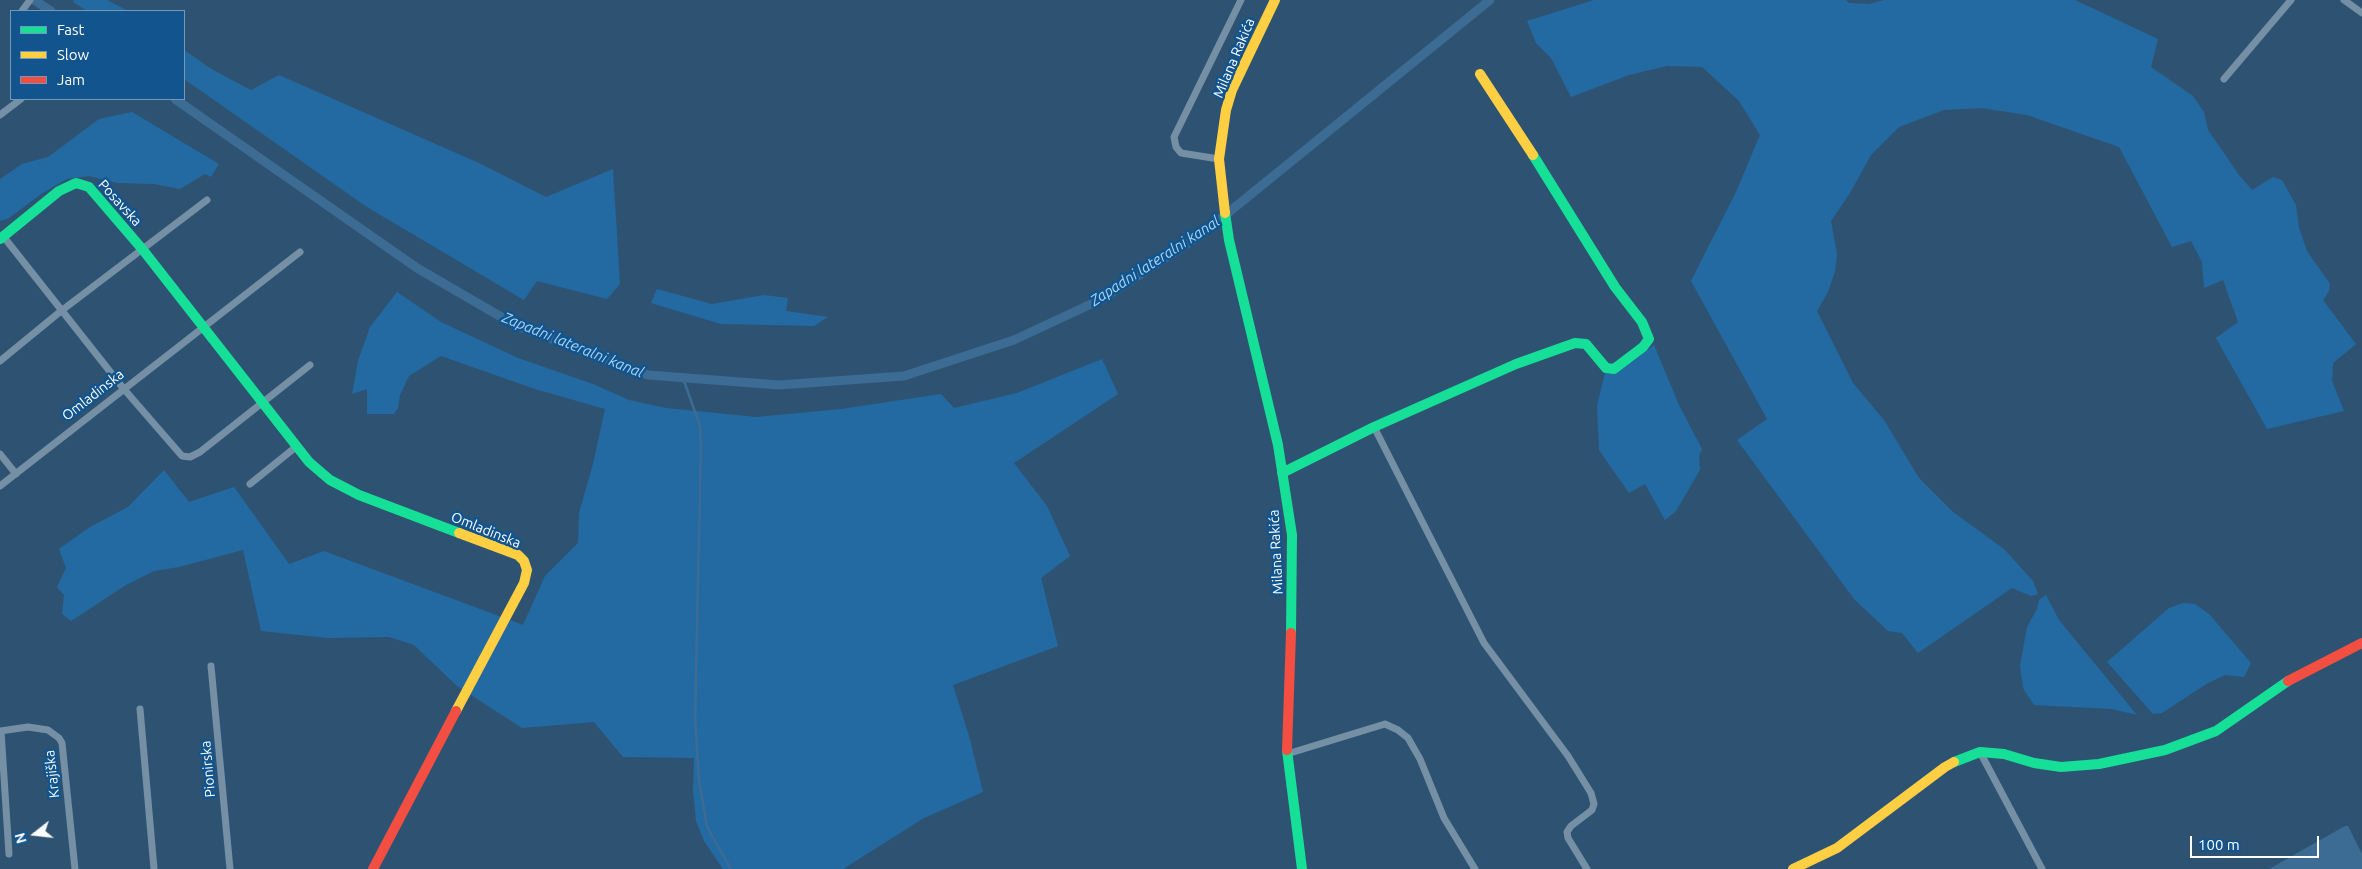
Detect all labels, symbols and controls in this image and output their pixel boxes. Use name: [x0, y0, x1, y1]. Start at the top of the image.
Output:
legend: [10, 10, 185, 100]
street label: Milana Rakića: [1210, 16, 1258, 100]
text: Fast: [57, 21, 84, 38]
text: Slow: [57, 46, 89, 63]
text: Jam: [57, 71, 85, 88]
street label: Posavska: [95, 176, 145, 230]
water label: Zapadni lateralni kanal: [1087, 212, 1223, 310]
water label: Zapadni lateralni kanal: [499, 308, 647, 382]
street label: Omladinska: [59, 366, 127, 424]
street label: Omladinska: [449, 508, 523, 552]
street label: Milana Rakića: [1265, 509, 1287, 595]
street label: Pionirska: [197, 740, 219, 798]
street label: Krajiška: [41, 749, 63, 799]
north arrow: [10, 809, 60, 859]
scale bar: [2192, 826, 2321, 858]
text: N: [11, 831, 30, 845]
text: 100 m: [2198, 836, 2240, 853]

